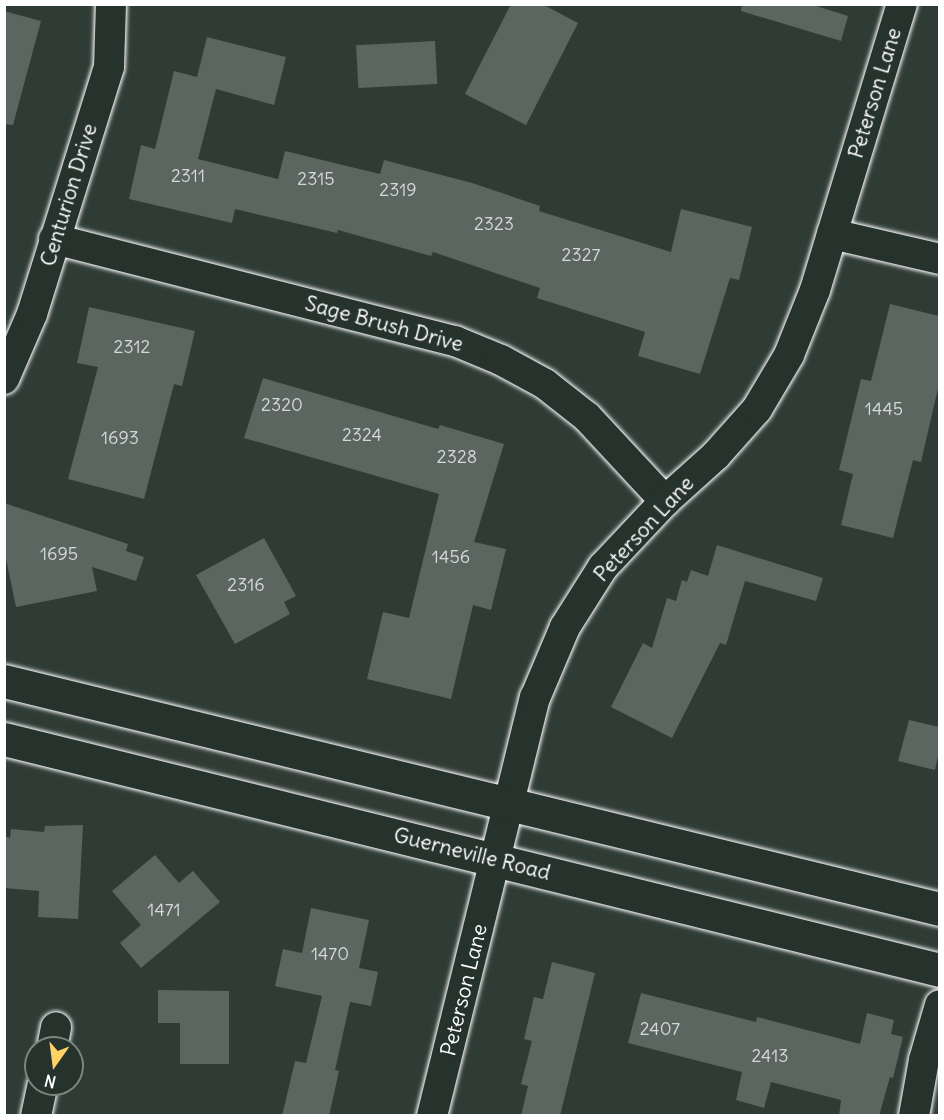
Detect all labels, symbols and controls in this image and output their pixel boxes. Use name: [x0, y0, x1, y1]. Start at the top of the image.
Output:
street label: Peterson Lane: [843, 25, 907, 161]
street label: Centurion Drive: [35, 121, 103, 269]
house number: 2311: [171, 165, 205, 187]
house number: 2315: [297, 168, 335, 190]
house number: 2319: [379, 179, 417, 201]
house number: 2323: [474, 213, 514, 235]
house number: 2327: [562, 244, 600, 266]
street label: Sage Brush Drive: [302, 291, 466, 357]
house number: 2312: [114, 336, 150, 358]
house number: 2320: [261, 394, 303, 416]
house number: 1445: [865, 398, 903, 420]
house number: 2324: [342, 424, 382, 446]
house number: 1693: [101, 427, 139, 449]
house number: 2328: [437, 446, 477, 468]
street label: Peterson Lane: [589, 471, 699, 587]
house number: 1695: [40, 543, 78, 565]
house number: 1456: [432, 546, 470, 568]
house number: 2316: [227, 574, 265, 596]
street label: Guerneville Road: [391, 822, 553, 886]
house number: 1471: [147, 899, 181, 921]
street label: Peterson Lane: [435, 921, 493, 1059]
house number: 1470: [311, 943, 349, 965]
house number: 2407: [640, 1018, 680, 1040]
north arrow: [24, 1036, 84, 1096]
house number: 2413: [751, 1045, 789, 1067]
text: N: [42, 1070, 58, 1093]

